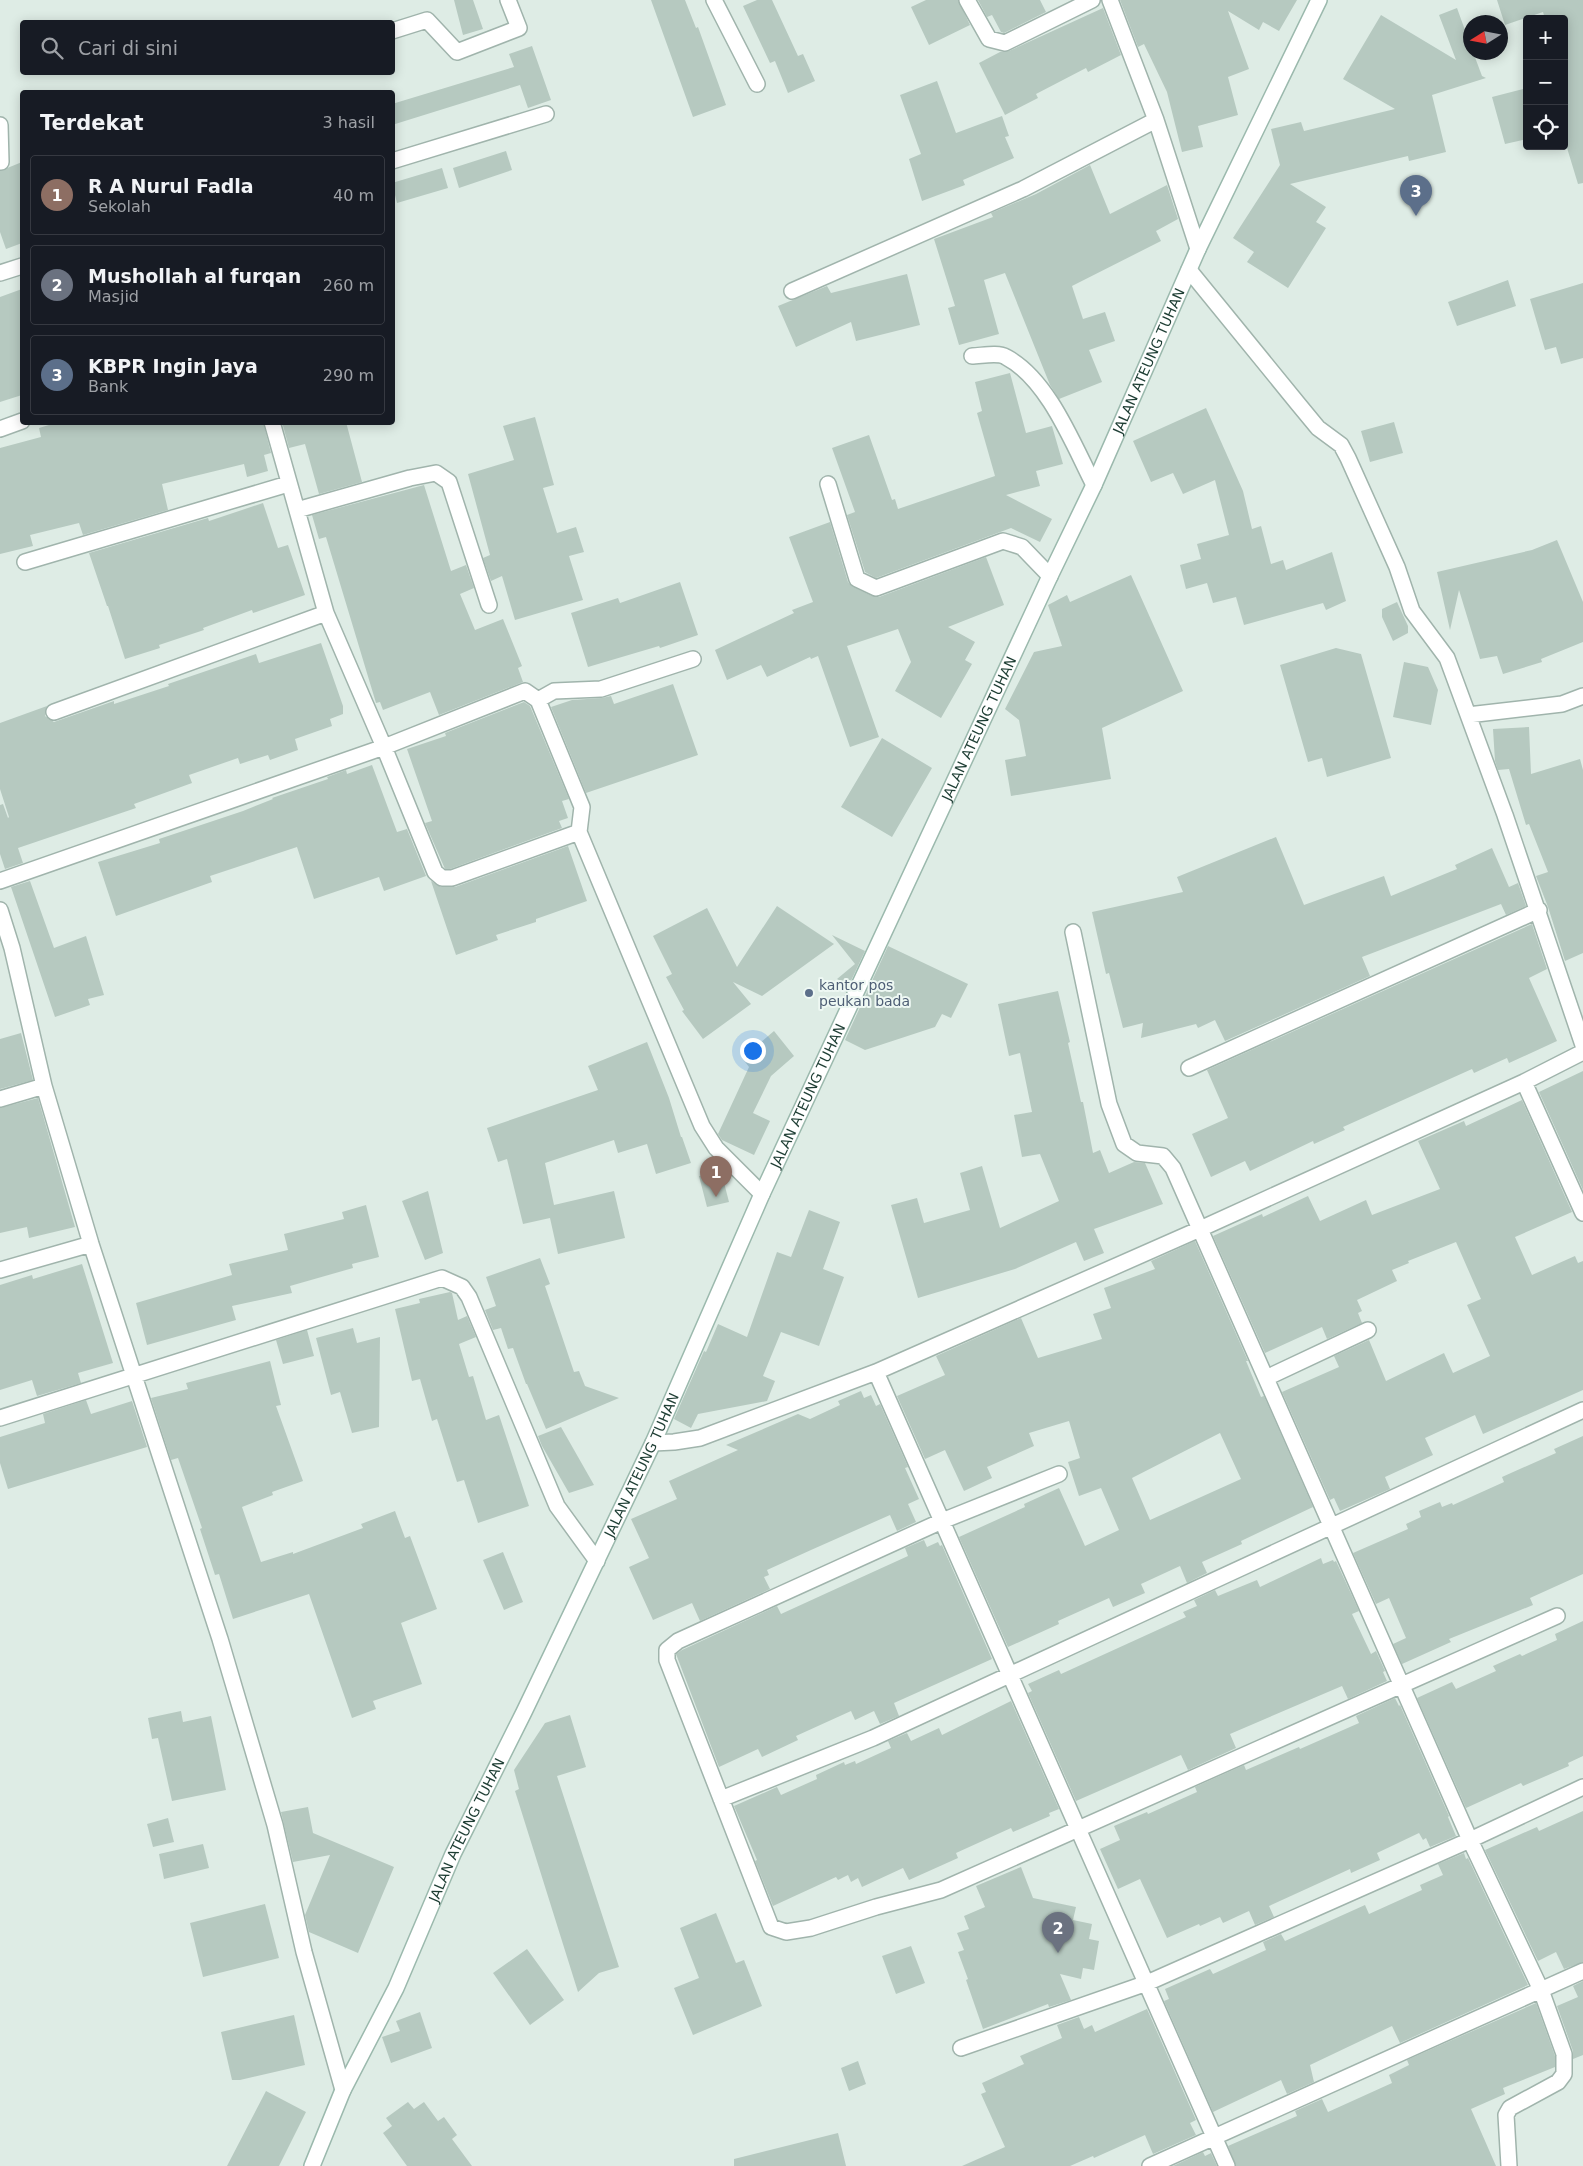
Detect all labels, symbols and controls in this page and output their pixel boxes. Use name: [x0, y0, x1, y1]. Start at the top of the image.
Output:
north arrow: [1463, 15, 1508, 60]
map controls: [1523, 15, 1568, 150]
button: +: [1523, 15, 1568, 60]
search box: [20, 20, 395, 75]
icon: search: [38, 34, 66, 62]
text: Cari di sini: [78, 37, 178, 59]
button: −: [1523, 60, 1568, 105]
button: locate: [1523, 105, 1568, 150]
text: Terdekat: [40, 111, 144, 135]
text: 3 hasil: [323, 113, 375, 132]
text: R A Nurul Fadla: [88, 175, 254, 197]
pin: 3: [1400, 175, 1432, 216]
text: 1: [51, 186, 63, 205]
text: 40 m: [333, 186, 374, 205]
text: Sekolah: [88, 197, 151, 216]
text: Mushollah al furqan: [88, 265, 301, 287]
text: 2: [51, 276, 63, 295]
text: 260 m: [323, 276, 374, 295]
street label: JALAN ATEUNG TUHAN: [1109, 286, 1188, 437]
text: Masjid: [88, 287, 139, 306]
text: KBPR Ingin Jaya: [88, 355, 258, 377]
text: 3: [51, 366, 63, 385]
text: 290 m: [323, 366, 374, 385]
text: Bank: [88, 377, 128, 396]
street label: JALAN ATEUNG TUHAN: [938, 654, 1019, 804]
place label: kantor pos peukan bada: [819, 977, 910, 1009]
marker: kantor pos peukan bada: [803, 987, 815, 999]
street label: JALAN ATEUNG TUHAN: [767, 1021, 848, 1171]
your location: [740, 1038, 766, 1064]
pin: 1: [700, 1156, 732, 1197]
street label: JALAN ATEUNG TUHAN: [601, 1390, 682, 1541]
street label: JALAN ATEUNG TUHAN: [425, 1756, 508, 1905]
pin: 2: [1042, 1912, 1074, 1953]

